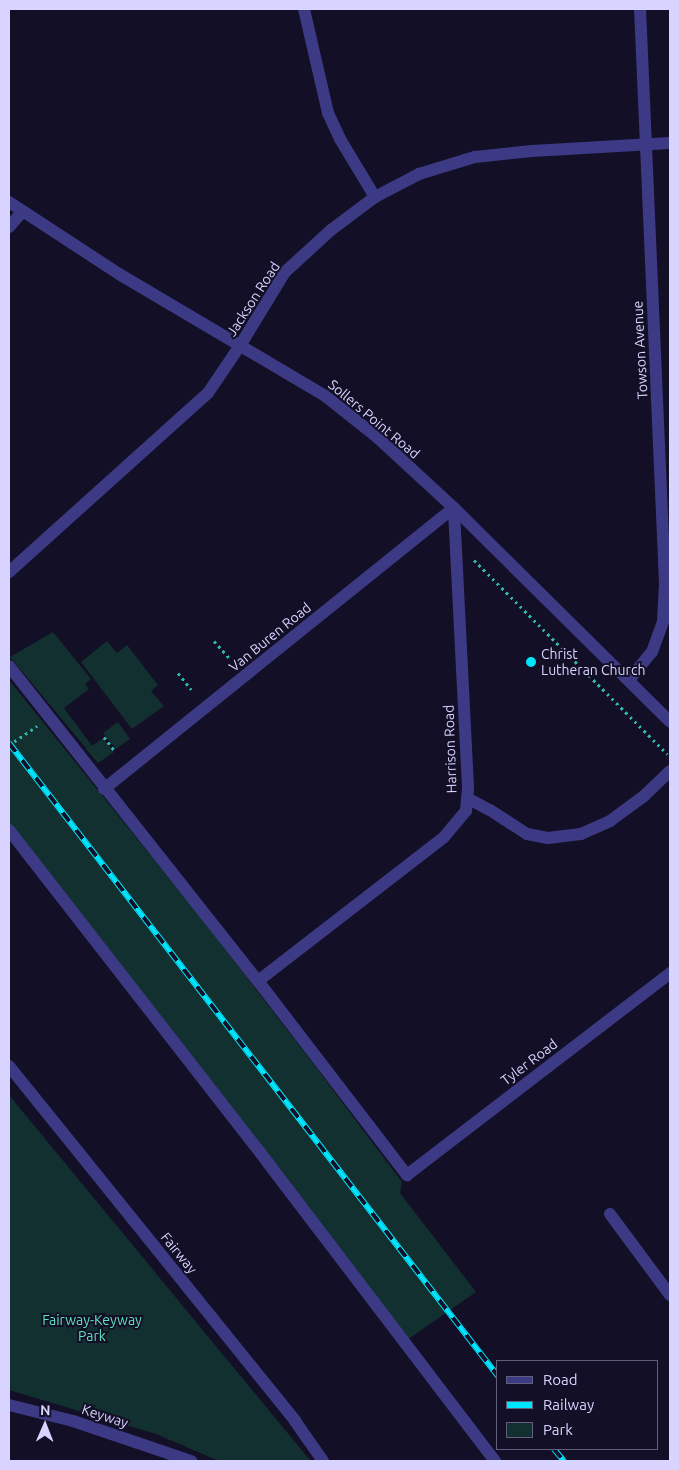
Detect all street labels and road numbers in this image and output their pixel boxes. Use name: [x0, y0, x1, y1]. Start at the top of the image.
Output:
street label: Jackson Road: [223, 259, 283, 339]
street label: Towson Avenue: [629, 300, 651, 400]
street label: Sollers Point Road: [325, 376, 423, 462]
street label: Van Buren Road: [226, 599, 314, 675]
street label: Harrison Road: [440, 704, 460, 794]
street label: Tyler Road: [497, 1035, 561, 1089]
street label: Fairway: [157, 1229, 201, 1277]
street label: Keyway: [80, 1401, 130, 1431]

